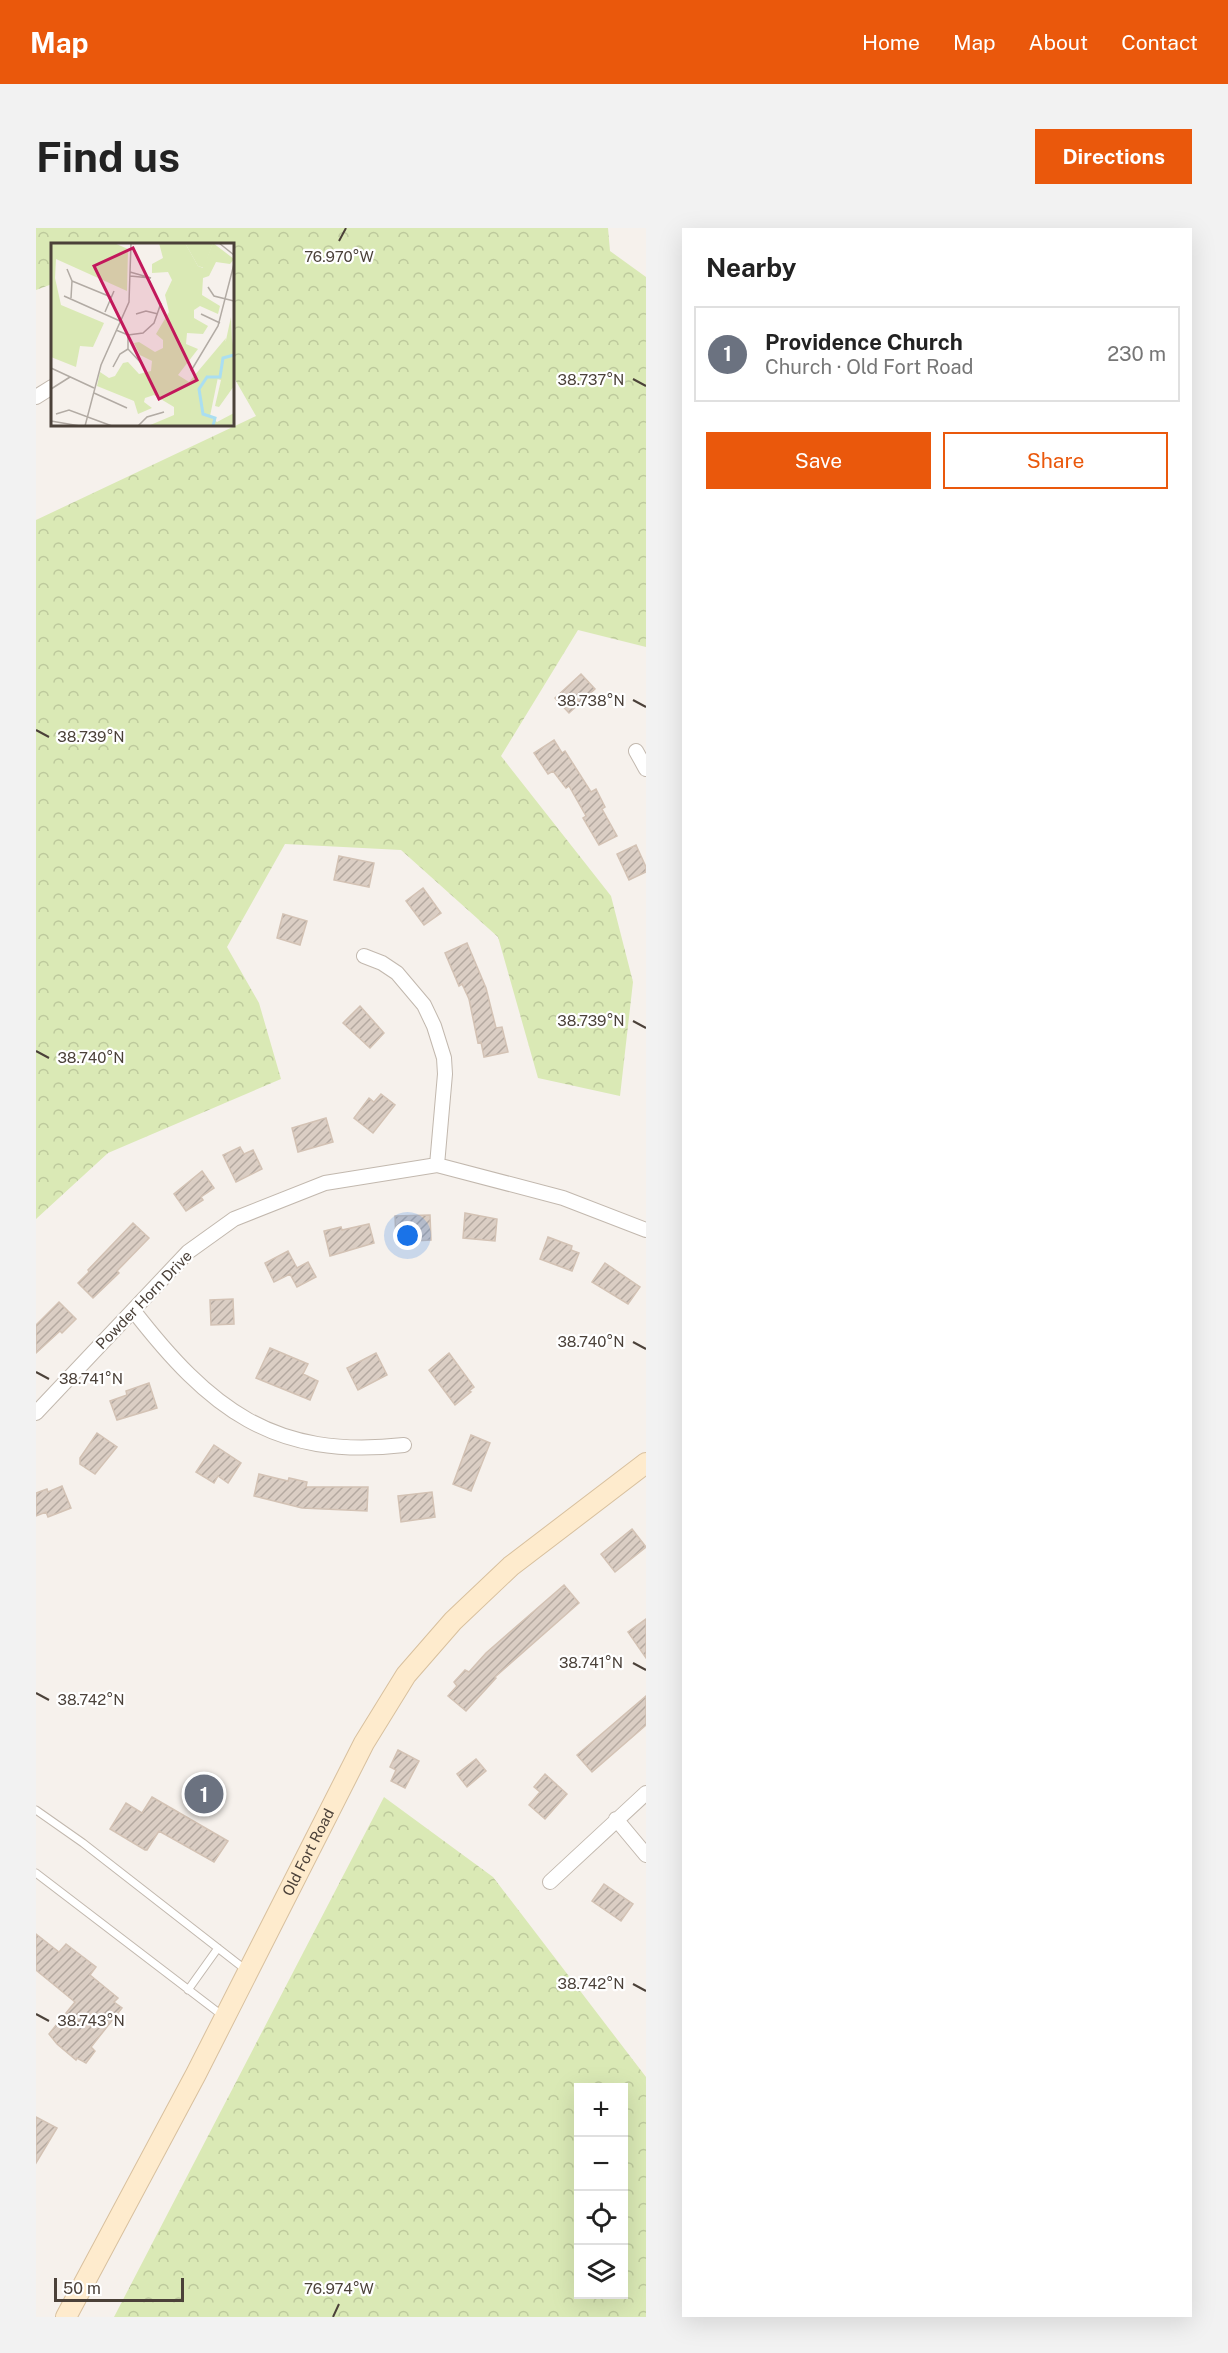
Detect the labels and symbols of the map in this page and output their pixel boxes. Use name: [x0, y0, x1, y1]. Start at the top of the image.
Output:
inset map: [51, 243, 234, 426]
text: 76.970°W: [304, 248, 374, 265]
text: 38.737°N: [558, 371, 624, 388]
text: 38.738°N: [557, 692, 625, 709]
text: 38.739°N: [57, 728, 125, 745]
text: 38.739°N: [557, 1012, 625, 1029]
text: 38.740°N: [57, 1049, 125, 1066]
your location: [393, 1221, 422, 1250]
street label: Powder Horn Drive: [92, 1247, 195, 1352]
text: 38.740°N: [557, 1333, 625, 1350]
text: 38.741°N: [59, 1370, 123, 1387]
text: 38.741°N: [559, 1654, 623, 1671]
text: 38.742°N: [58, 1691, 124, 1708]
pin: 1: [184, 1772, 224, 1816]
street label: Old Fort Road: [279, 1806, 337, 1899]
text: 38.742°N: [558, 1975, 624, 1992]
text: 38.743°N: [57, 2012, 125, 2029]
scale bar: [54, 2275, 184, 2302]
text: 76.974°W: [304, 2280, 374, 2297]

